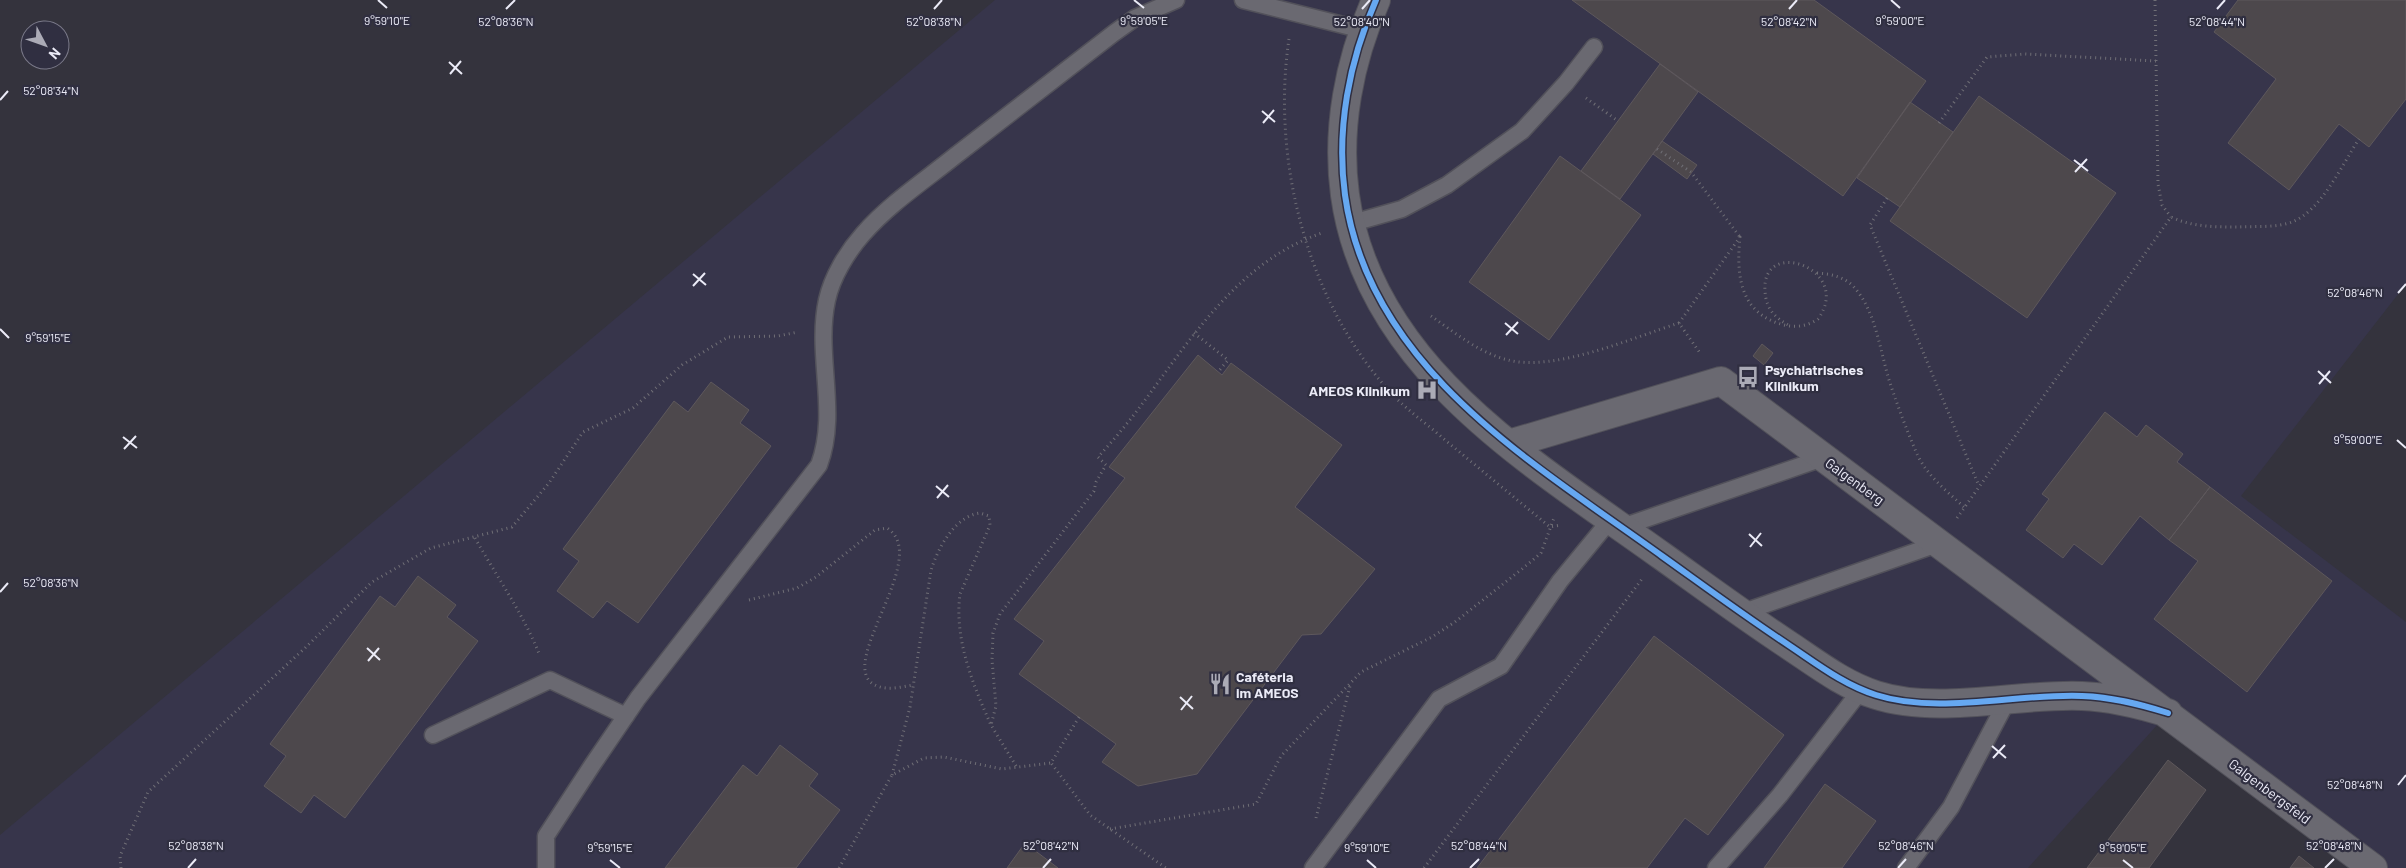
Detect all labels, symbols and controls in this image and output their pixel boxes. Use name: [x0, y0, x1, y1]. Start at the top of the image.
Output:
text: 9°59'10"E: [364, 13, 410, 27]
text: 9°59'05"E: [1120, 13, 1168, 27]
text: 9°59'00"E: [1876, 13, 1924, 27]
text: 52°08'36"N: [478, 14, 534, 28]
text: 52°08'38"N: [906, 14, 962, 28]
text: 52°08'40"N: [1334, 14, 1390, 28]
text: 52°08'42"N: [1761, 14, 1817, 28]
text: 52°08'44"N: [2189, 14, 2245, 28]
north arrow: [20, 20, 70, 70]
text: N: [46, 45, 65, 63]
text: 52°08'34"N: [23, 83, 79, 97]
text: 52°08'46"N: [2327, 285, 2383, 299]
text: 9°59'15"E: [25, 330, 71, 344]
place label: Psychiatrisches Klinikum: [1765, 361, 1863, 394]
bus stop icon: Psychiatrisches Klinikum: [1735, 364, 1761, 390]
hospital icon: AMEOS Klinikum: [1414, 377, 1440, 403]
place label: AMEOS Klinikum: [1309, 382, 1410, 399]
text: 9°59'00"E: [2334, 432, 2382, 446]
street label: Galgenberg: [1822, 454, 1888, 508]
text: 52°08'36"N: [23, 575, 79, 589]
place label: Caféteria im AMEOS: [1236, 668, 1299, 701]
restaurant icon: Caféteria im AMEOS: [1207, 671, 1233, 697]
street label: Galgenbergsfeld: [2226, 755, 2314, 827]
text: 52°08'48"N: [2327, 777, 2383, 791]
text: 52°08'38"N: [168, 838, 224, 852]
text: 52°08'42"N: [1023, 838, 1079, 852]
text: 52°08'44"N: [1451, 838, 1507, 852]
text: 52°08'46"N: [1878, 838, 1934, 852]
text: 52°08'48"N: [2306, 838, 2362, 852]
text: 9°59'15"E: [587, 840, 633, 854]
text: 9°59'10"E: [1344, 840, 1390, 854]
text: 9°59'05"E: [2099, 840, 2147, 854]

